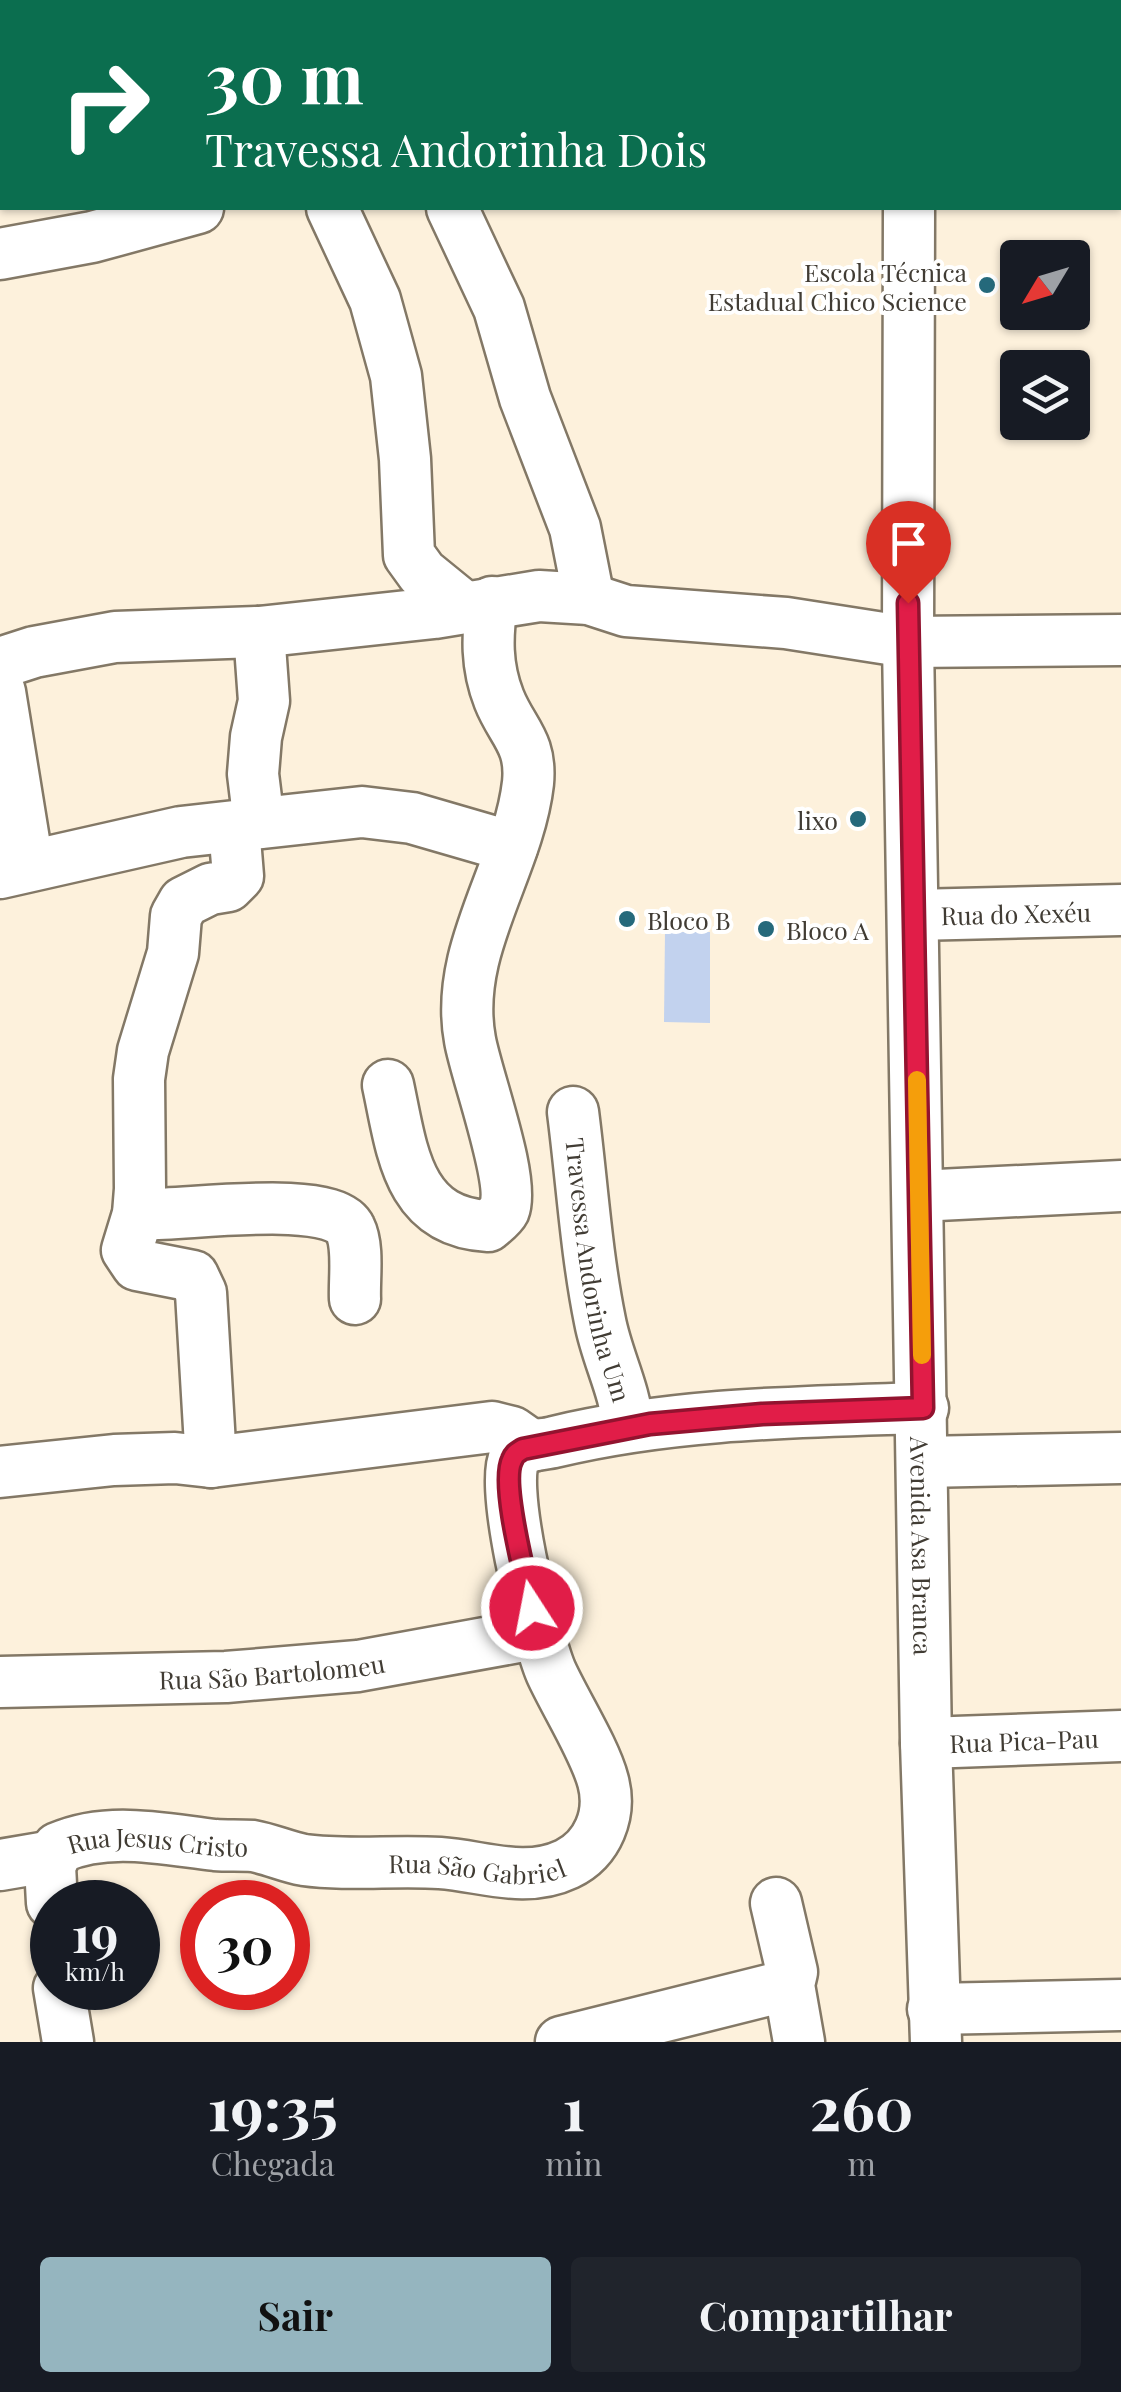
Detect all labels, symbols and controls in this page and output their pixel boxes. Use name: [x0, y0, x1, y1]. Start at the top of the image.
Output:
text: 30 m: [205, 28, 364, 122]
icon: right: [40, 40, 170, 170]
text: Travessa Andorinha Dois: [205, 118, 707, 178]
north arrow: [1000, 240, 1090, 330]
map controls: [1000, 240, 1090, 440]
place label: Escola Técnica Estadual Chico Science: [708, 255, 968, 317]
marker: Escola Técnica Estadual Chico Science: [976, 274, 998, 296]
button: layers: [1000, 350, 1090, 440]
pin: [866, 501, 951, 604]
icon: arrive: [881, 516, 936, 571]
place label: lixo: [797, 803, 838, 836]
marker: lixo: [847, 808, 869, 830]
street label: Rua do Xexéu: [940, 894, 1092, 931]
place label: Bloco B: [647, 903, 731, 936]
marker: Bloco B: [616, 908, 638, 930]
place label: Bloco A: [786, 913, 869, 946]
marker: Bloco A: [755, 918, 777, 940]
street label: Travessa Andorinha Um: [560, 1136, 640, 1405]
street label: Avenida Asa Branca: [904, 1435, 941, 1656]
position arrow: [480, 1556, 584, 1660]
street label: Rua São Bartolomeu: [158, 1645, 387, 1695]
street label: Rua Pica-Pau: [949, 1720, 1099, 1759]
street label: Rua Jesus Cristo: [63, 1819, 248, 1862]
street label: Rua São Gabriel: [388, 1846, 570, 1890]
speed limit sign: 30: [180, 1880, 310, 2010]
text: 19: [72, 1899, 118, 1966]
text: km/h: [65, 1954, 125, 1987]
text: 19:35: [207, 2066, 338, 2146]
text: 1: [562, 2066, 585, 2146]
text: 260: [810, 2066, 914, 2146]
text: Chegada: [211, 2141, 335, 2184]
text: min: [545, 2141, 602, 2184]
text: m: [847, 2141, 876, 2184]
button: Sair: [40, 2257, 551, 2372]
button: Compartilhar: [571, 2257, 1081, 2372]

